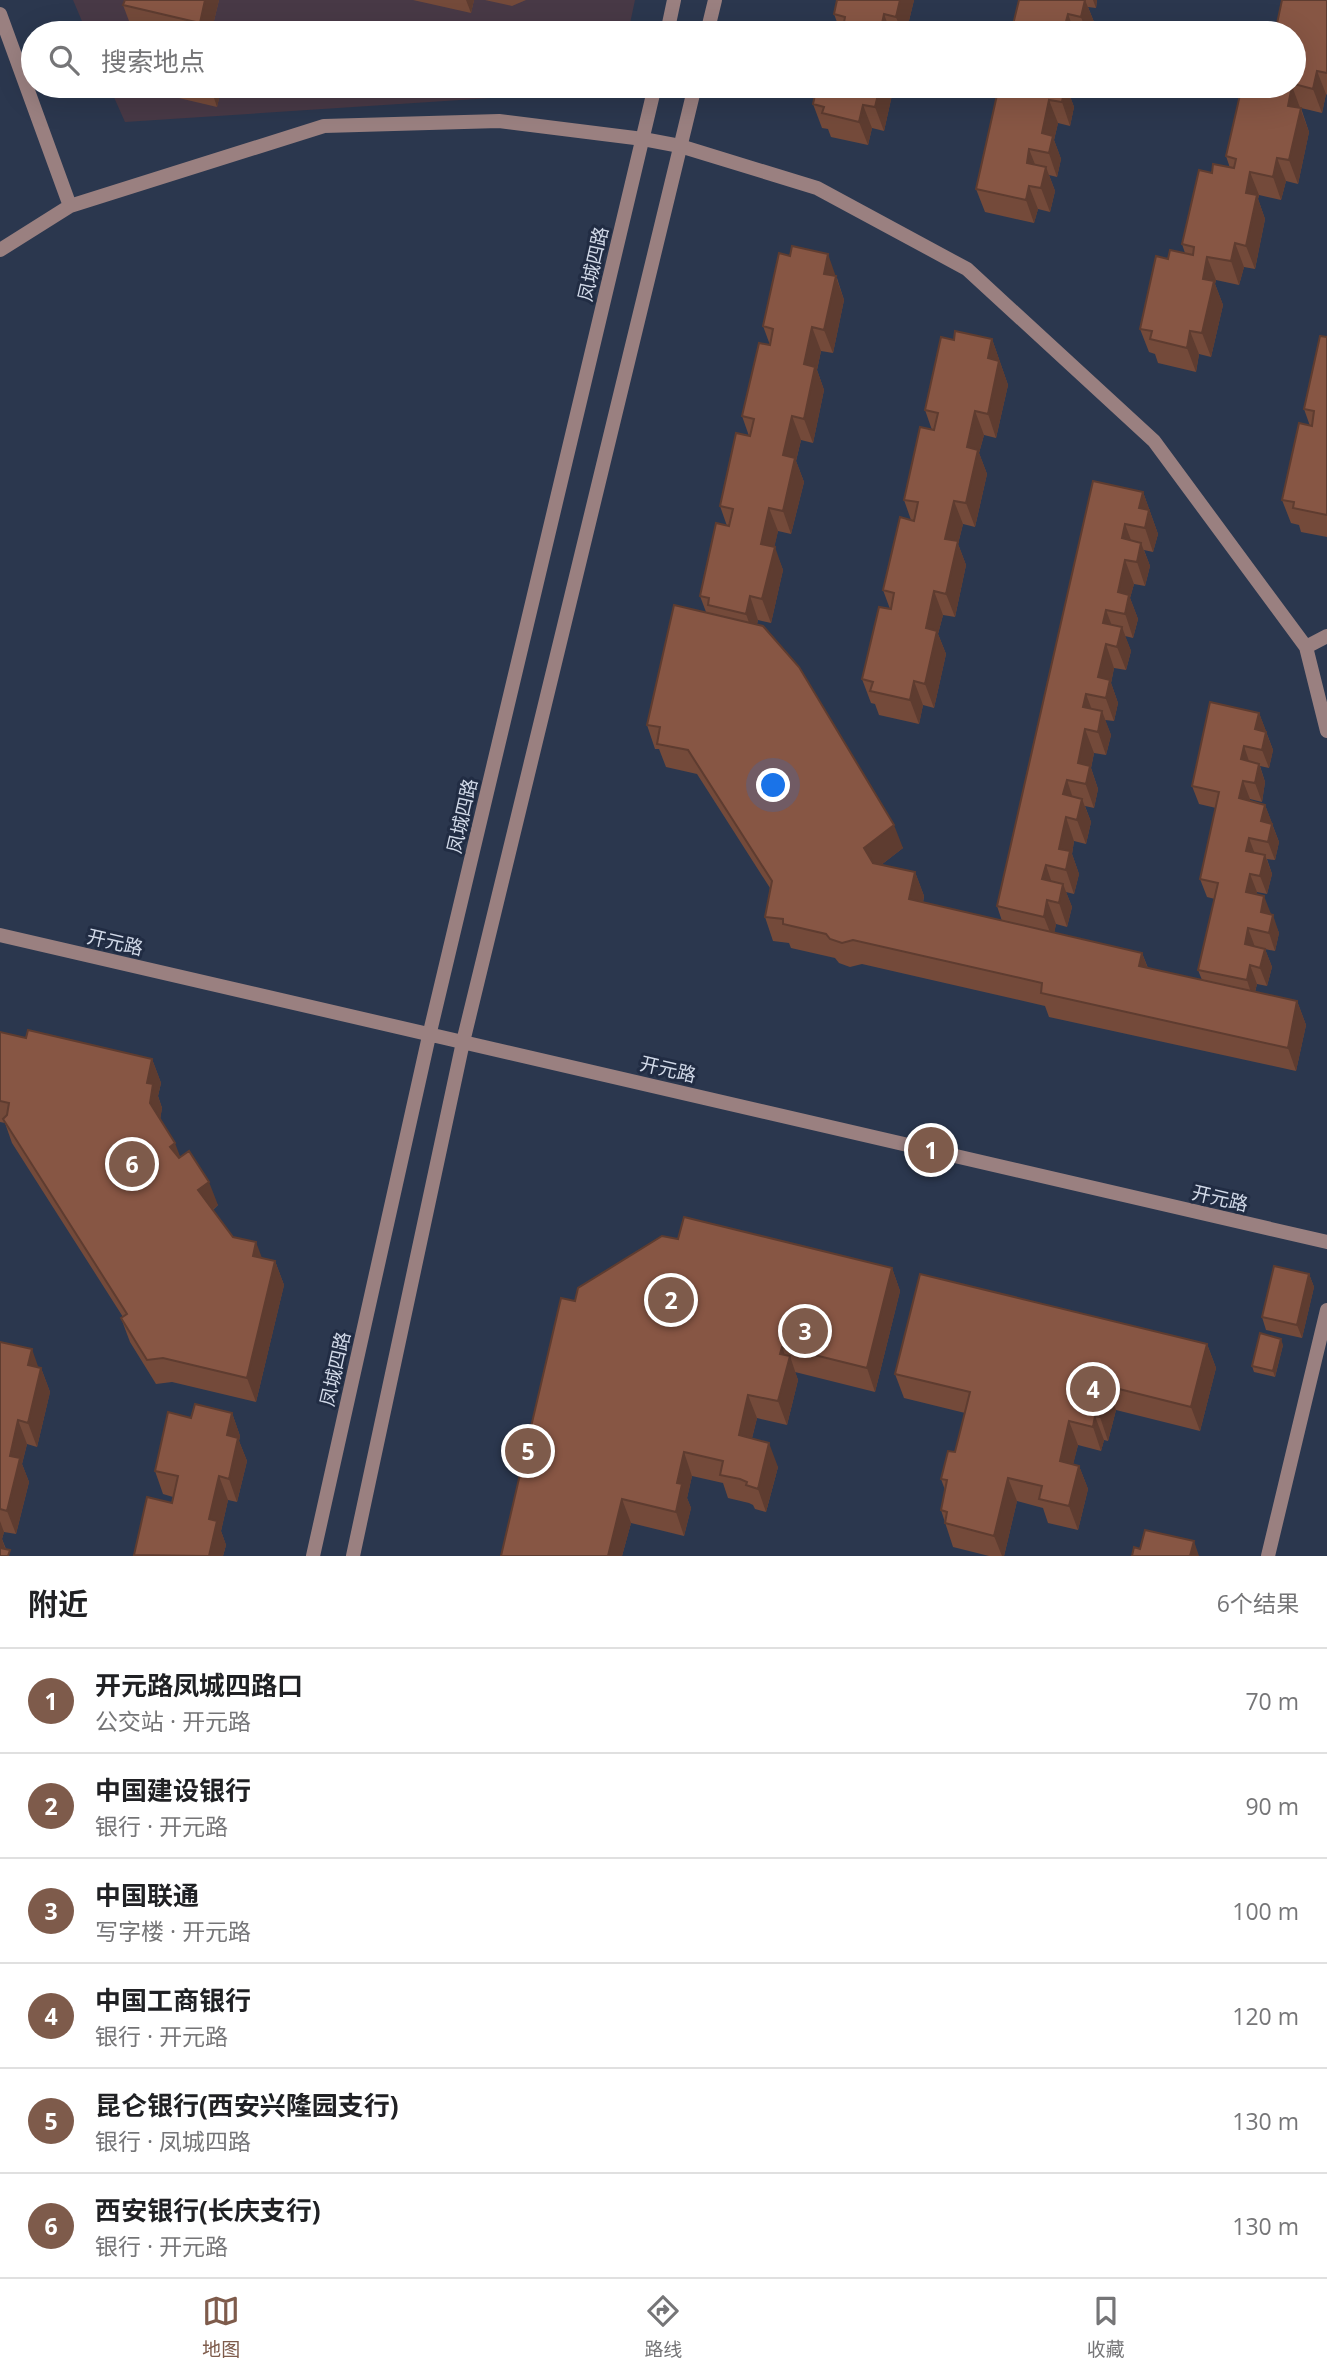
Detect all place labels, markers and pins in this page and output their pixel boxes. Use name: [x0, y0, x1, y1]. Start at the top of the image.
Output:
pin: 1: [908, 1124, 954, 1176]
pin: 6: [109, 1138, 155, 1190]
pin: 2: [648, 1274, 694, 1326]
pin: 3: [782, 1305, 828, 1357]
pin: 4: [1070, 1363, 1116, 1415]
pin: 5: [505, 1425, 551, 1477]

